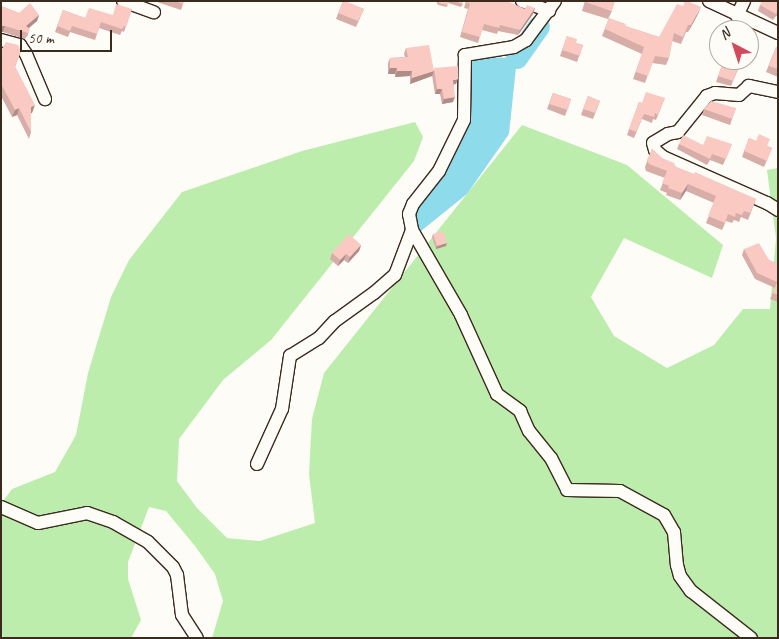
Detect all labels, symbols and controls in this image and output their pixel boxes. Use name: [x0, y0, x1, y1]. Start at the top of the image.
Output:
scale bar: [22, 20, 115, 52]
north arrow: [709, 20, 759, 70]
text: N: [716, 25, 733, 43]
text: 50 m: [28, 29, 54, 48]

